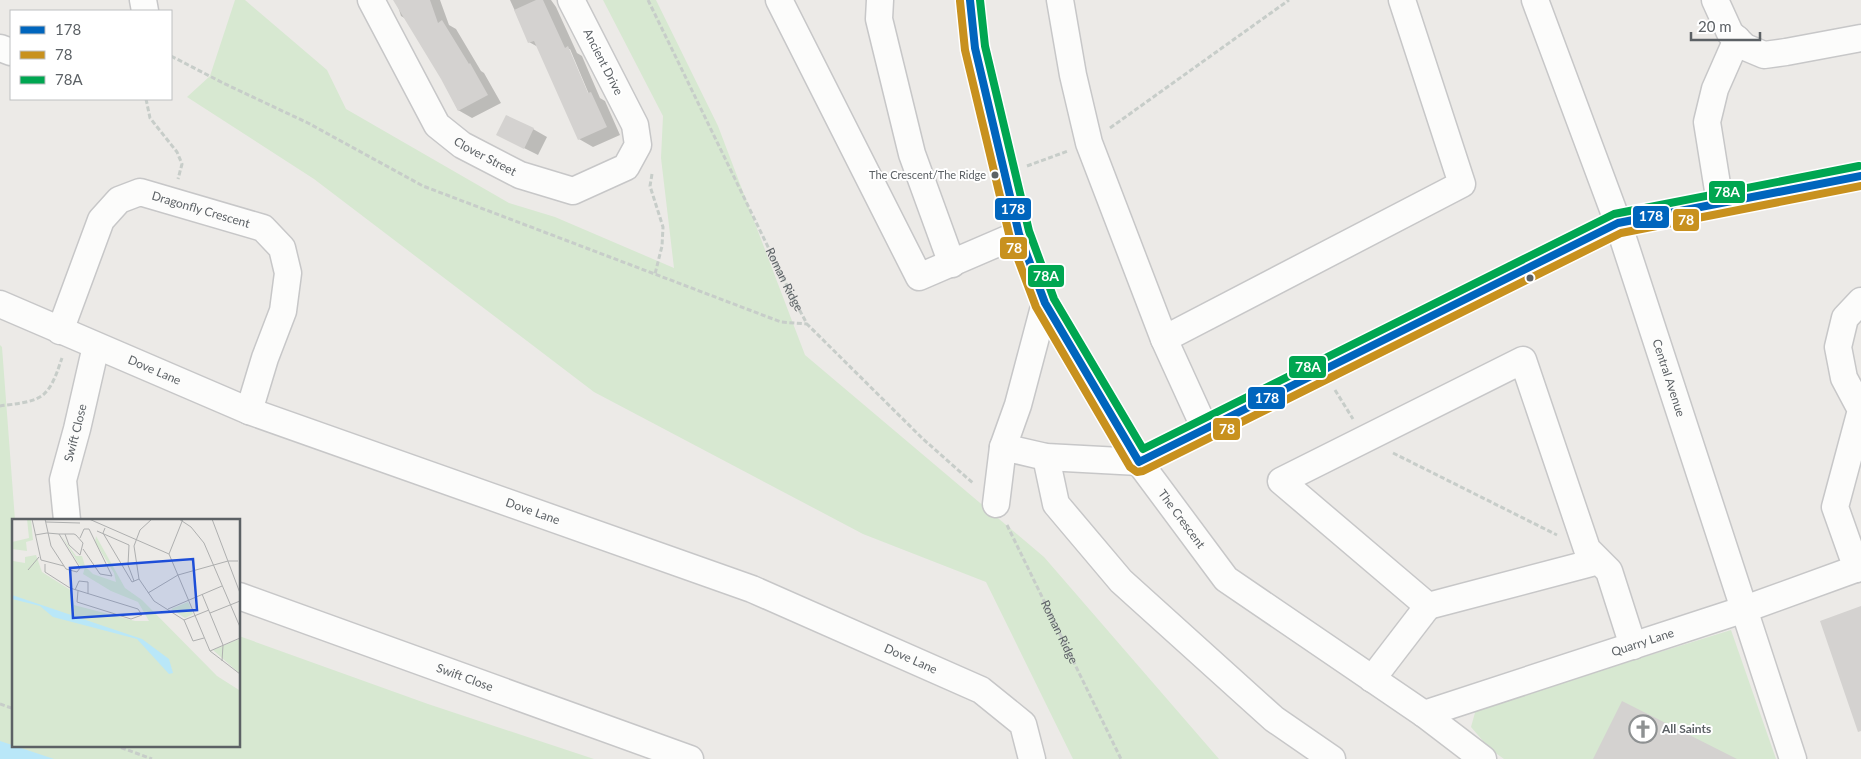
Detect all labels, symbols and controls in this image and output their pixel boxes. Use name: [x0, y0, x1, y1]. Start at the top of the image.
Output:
legend: [10, 10, 172, 100]
scale bar: [1691, 10, 1760, 42]
text: 20 m: [1698, 17, 1732, 35]
text: 178: [55, 20, 81, 38]
street label: Ancient Drive: [580, 26, 627, 97]
text: 78: [55, 45, 72, 63]
text: 78A: [55, 70, 83, 88]
street label: Clover Street: [451, 133, 520, 179]
place label: The Crescent/The Ridge: [869, 168, 986, 181]
marker: The Crescent/The Ridge: [990, 170, 1000, 180]
line badge: 78A: [1708, 180, 1746, 204]
text: 78A: [1714, 183, 1740, 200]
street label: Dragonfly Crescent: [150, 188, 252, 231]
line badge: 178: [994, 197, 1032, 221]
text: 178: [1001, 200, 1025, 217]
line badge: 178: [1632, 205, 1670, 229]
text: 178: [1639, 207, 1663, 224]
line badge: 78: [1672, 208, 1700, 232]
text: 78: [1678, 211, 1694, 228]
line badge: 78: [999, 236, 1028, 260]
text: 78: [1006, 239, 1022, 256]
street label: Roman Ridge: [763, 245, 807, 314]
line badge: 78A: [1027, 264, 1065, 288]
text: 78A: [1033, 267, 1059, 284]
unlabelled marker: [1525, 273, 1535, 283]
street label: Central Avenue: [1649, 337, 1689, 419]
street label: Dove Lane: [126, 352, 183, 388]
line badge: 78A: [1288, 355, 1327, 379]
text: 78A: [1295, 358, 1321, 375]
line badge: 178: [1247, 386, 1286, 410]
text: 178: [1255, 389, 1279, 406]
street label: Swift Close: [60, 402, 90, 463]
line badge: 78: [1212, 417, 1241, 441]
text: 78: [1219, 420, 1235, 437]
street label: The Crescent: [1155, 486, 1209, 552]
street label: Dove Lane: [504, 494, 562, 527]
inset map: [12, 519, 240, 746]
street label: Roman Ridge: [1038, 597, 1081, 666]
street label: Quarry Lane: [1609, 625, 1676, 659]
street label: Dove Lane: [882, 640, 940, 677]
street label: Swift Close: [435, 660, 495, 694]
church icon: All Saints: [1628, 714, 1658, 744]
place label: All Saints: [1661, 721, 1711, 736]

